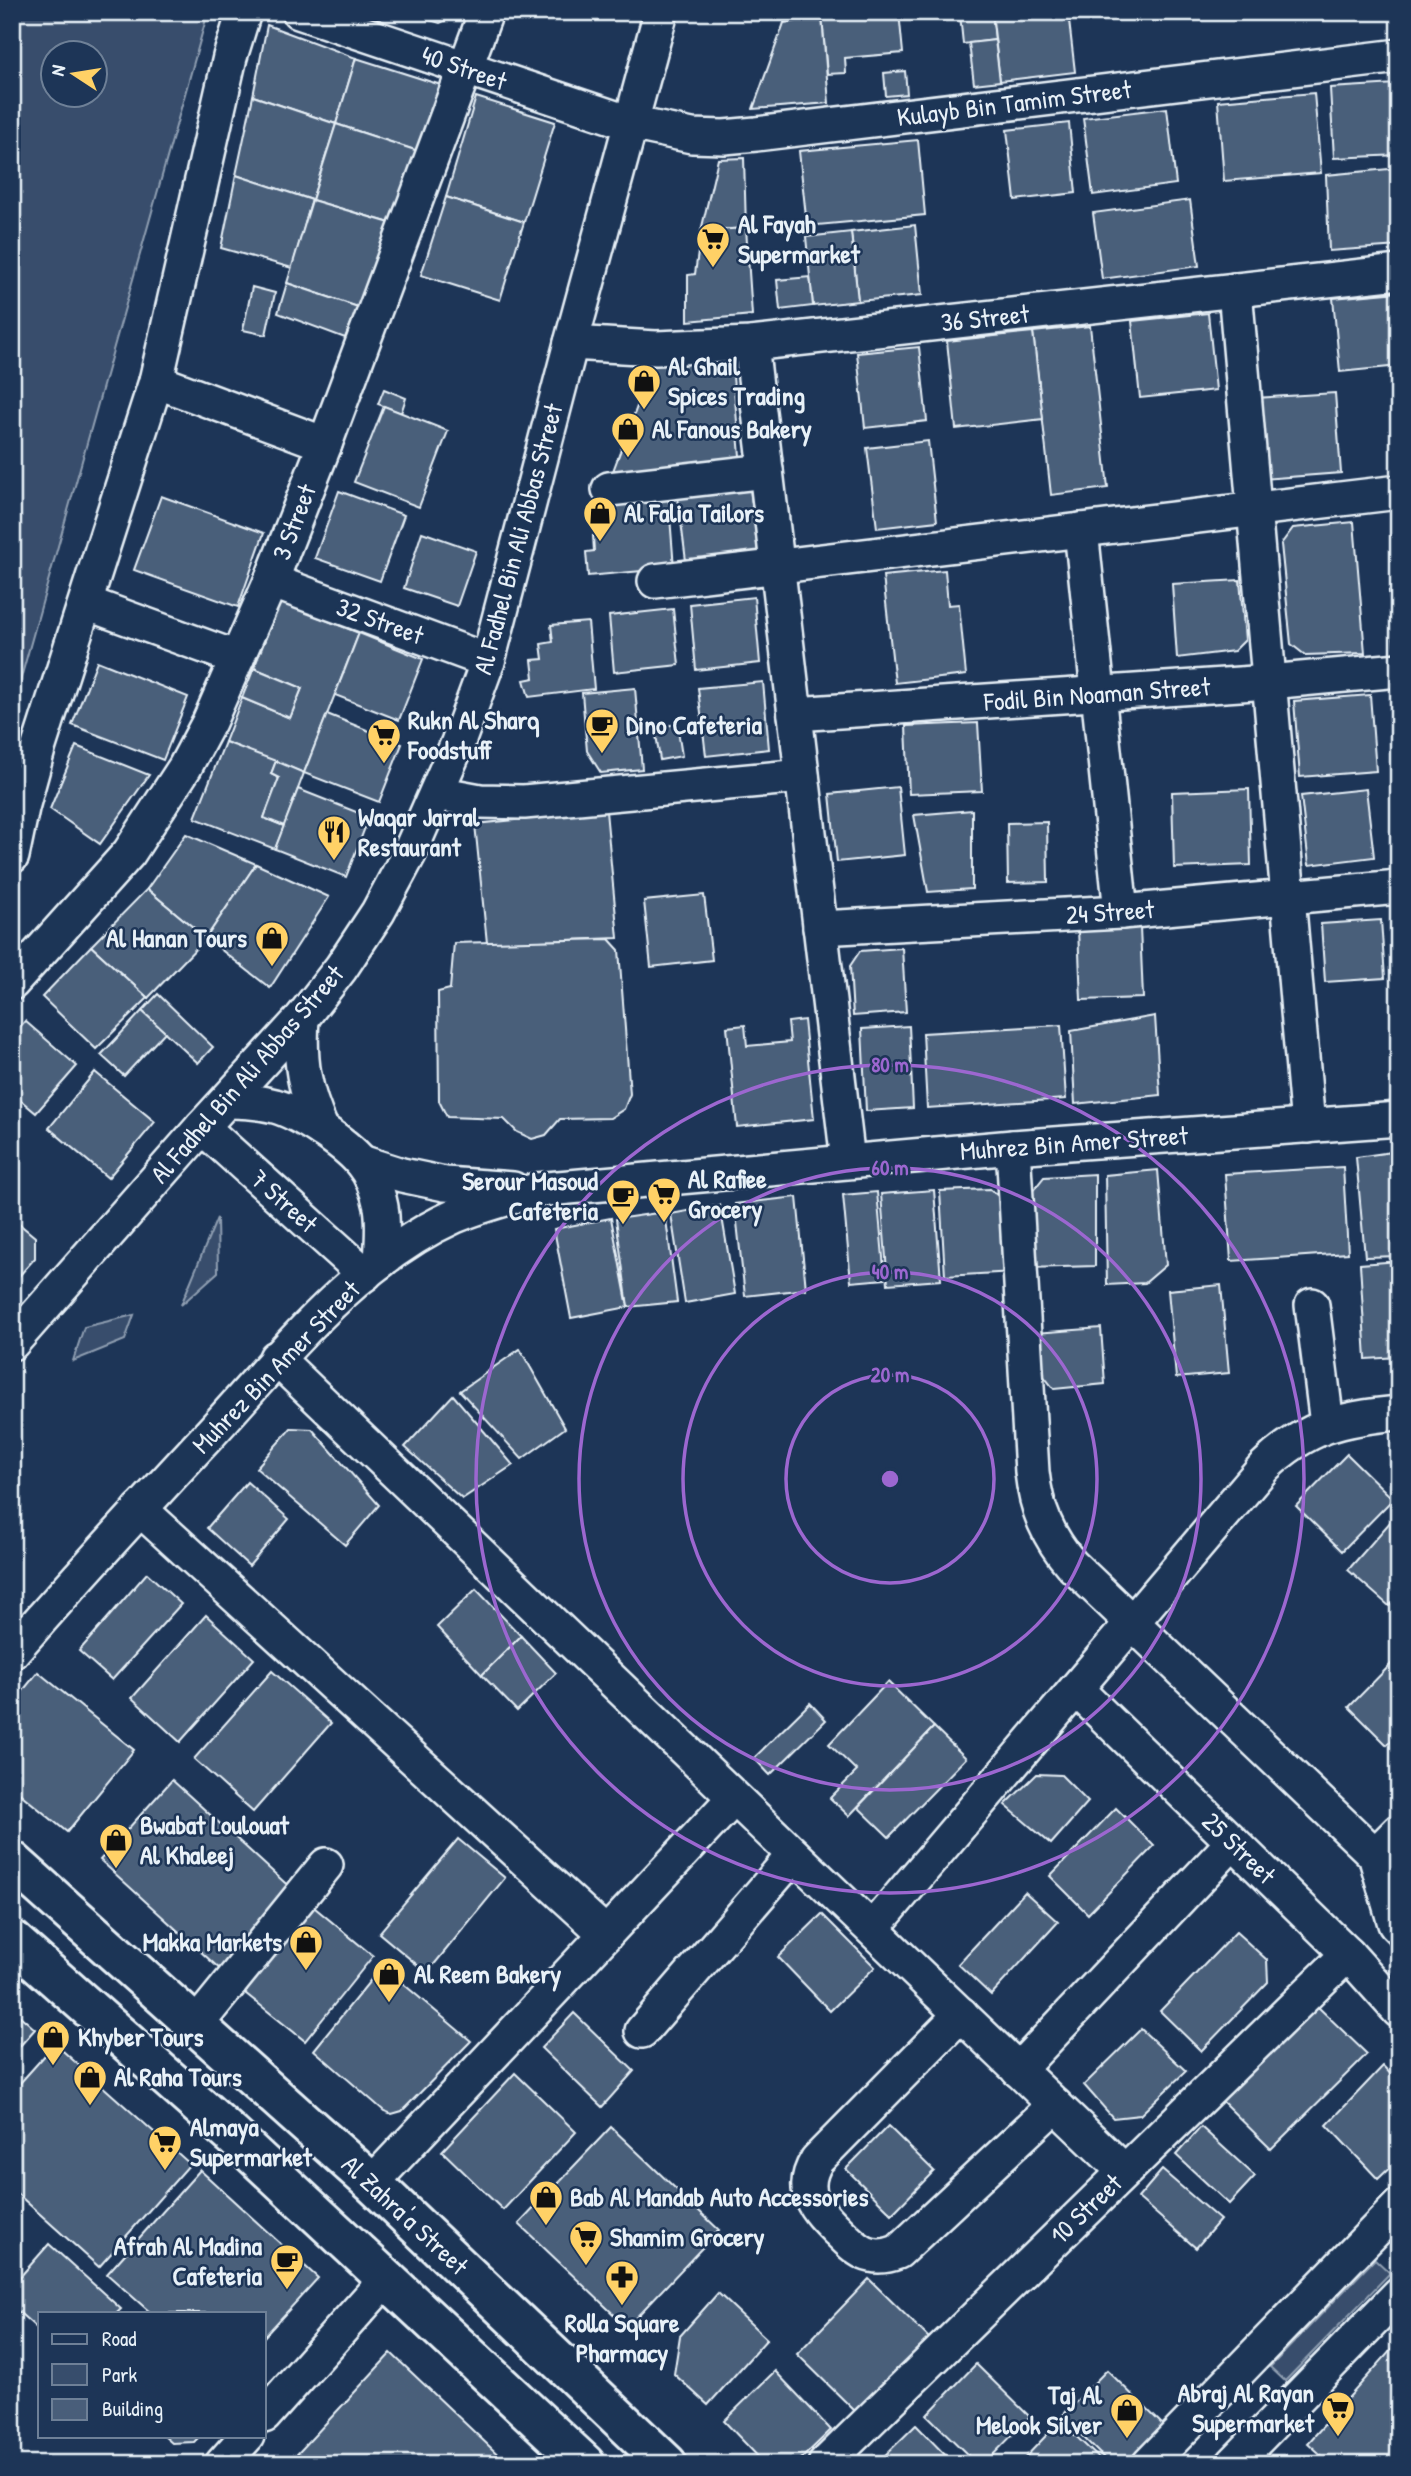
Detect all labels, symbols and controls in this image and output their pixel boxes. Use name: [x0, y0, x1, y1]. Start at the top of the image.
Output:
street label: 40 Street: [417, 37, 512, 99]
north arrow: [38, 38, 108, 108]
text: N: [44, 63, 71, 78]
street label: Kulayb Bin Tamim Street: [895, 71, 1134, 134]
place label: Al Fayah Supermarket: [738, 206, 861, 272]
supermarket icon: Al Fayah Supermarket: [694, 220, 732, 269]
street label: 36 Street: [939, 295, 1032, 340]
place label: Al Ghail Spices Trading: [668, 348, 805, 414]
shop icon: Al Ghail Spices Trading: [625, 362, 663, 411]
street label: Al Fadhel Bin Ali Abbas Street: [465, 399, 571, 678]
shop icon: Al Fanous Bakery: [609, 410, 647, 459]
place label: Al Fanous Bakery: [652, 411, 812, 447]
street label: 3 Street: [263, 478, 324, 565]
shop icon: Al Falia Tailors: [581, 494, 619, 543]
place label: Al Falia Tailors: [624, 495, 764, 530]
street label: 32 Street: [332, 589, 430, 653]
street label: Fodil Bin Noaman Street: [982, 668, 1212, 719]
place label: Rukn Al Sharq Foodstuff: [407, 702, 539, 767]
cafe icon: Dino Cafeteria: [583, 706, 621, 755]
place label: Dino Cafeteria: [626, 707, 763, 742]
supermarket icon: Rukn Al Sharq Foodstuff: [365, 716, 403, 765]
place label: Waqar Jarral Restaurant: [358, 799, 480, 864]
restaurant icon: Waqar Jarral Restaurant: [315, 813, 353, 862]
street label: 24 Street: [1065, 891, 1156, 932]
shop icon: Al Hanan Tours: [253, 919, 291, 968]
place label: Al Hanan Tours: [106, 920, 247, 955]
street label: Al Fadhel Bin Ali Abbas Street: [142, 956, 352, 1190]
text: 80 m: [871, 1050, 909, 1079]
street label: Muhrez Bin Amer Street: [959, 1117, 1190, 1168]
text: 60 m: [872, 1153, 908, 1182]
street label: 7 Street: [243, 1161, 326, 1241]
place label: Al Rafiee Grocery: [688, 1161, 767, 1227]
place label: Serour Masoud Cafeteria: [462, 1163, 599, 1228]
supermarket icon: Al Rafiee Grocery: [645, 1175, 683, 1224]
cafe icon: Serour Masoud Cafeteria: [604, 1177, 642, 1226]
text: 40 m: [872, 1257, 908, 1286]
street label: Muhrez Bin Amer Street: [184, 1272, 368, 1461]
text: 20 m: [871, 1360, 909, 1389]
centre of rings: [878, 1467, 902, 1491]
street label: 25 Street: [1195, 1804, 1285, 1892]
place label: Bwabat Loulouat Al Khaleej: [140, 1807, 290, 1872]
shop icon: Bwabat Loulouat Al Khaleej: [97, 1821, 135, 1870]
shop icon: Makka Markets: [287, 1923, 325, 1972]
place label: Makka Markets: [143, 1924, 282, 1959]
shop icon: Al Reem Bakery: [370, 1955, 408, 2004]
place label: Al Reem Bakery: [414, 1956, 561, 1992]
shop icon: Khyber Tours: [34, 2018, 72, 2067]
place label: Khyber Tours: [78, 2019, 204, 2055]
shop icon: Al Raha Tours: [71, 2058, 109, 2107]
place label: Al Raha Tours: [114, 2059, 242, 2094]
place label: Almaya Supermarket: [190, 2109, 313, 2175]
supermarket icon: Almaya Supermarket: [146, 2123, 184, 2172]
street label: Al Zahra'a Street: [335, 2147, 477, 2283]
street label: 10 Street: [1042, 2165, 1130, 2252]
shop icon: Bab Al Mandab Auto Accessories: [527, 2178, 565, 2227]
place label: Bab Al Mandab Auto Accessories: [570, 2179, 868, 2214]
supermarket icon: Shamim Grocery: [567, 2218, 605, 2267]
place label: Shamim Grocery: [610, 2219, 765, 2255]
place label: Afrah Al Madina Cafeteria: [114, 2228, 263, 2293]
cafe icon: Afrah Al Madina Cafeteria: [268, 2242, 306, 2291]
pharmacy icon: Rolla Square Pharmacy: [603, 2258, 641, 2307]
place label: Rolla Square Pharmacy: [565, 2305, 680, 2371]
legend: [38, 2312, 266, 2438]
text: Road: [102, 2324, 136, 2353]
text: Park: [102, 2360, 137, 2389]
place label: Abraj Al Rayan Supermarket: [1178, 2375, 1315, 2441]
place label: Taj Al Melook Silver: [976, 2377, 1103, 2442]
supermarket icon: Abraj Al Rayan Supermarket: [1319, 2389, 1357, 2438]
shop icon: Taj Al Melook Silver: [1108, 2391, 1146, 2440]
text: Building: [102, 2394, 163, 2423]

